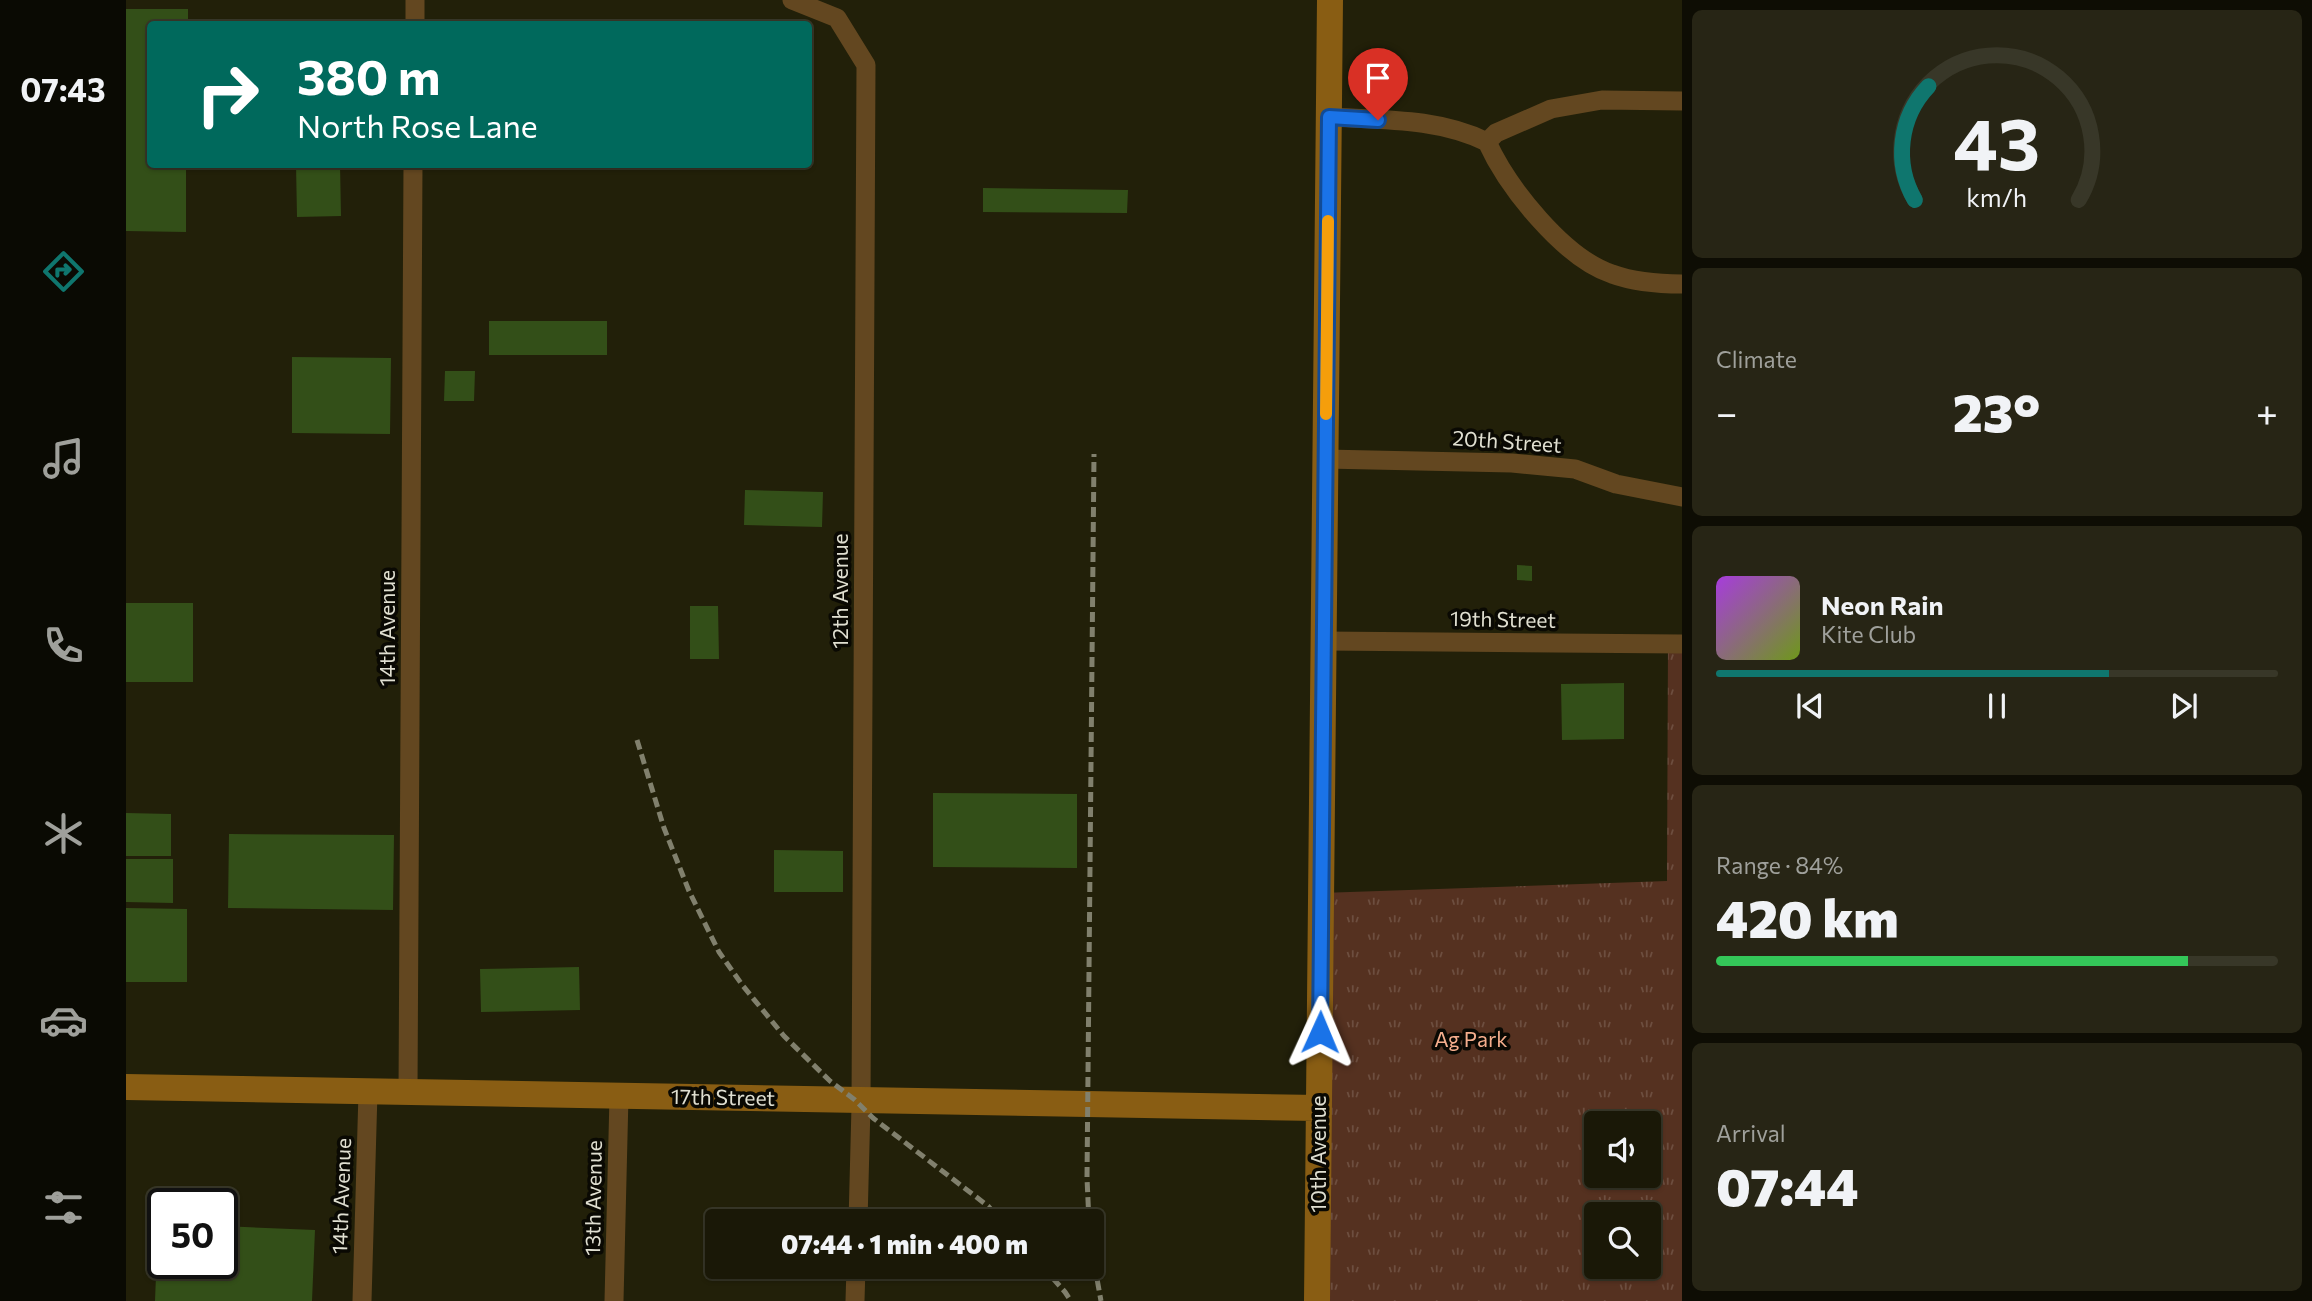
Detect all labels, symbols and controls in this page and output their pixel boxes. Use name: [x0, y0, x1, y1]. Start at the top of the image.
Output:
text: 380 m: [297, 45, 441, 105]
pin: [1348, 48, 1408, 120]
icon: right: [182, 49, 273, 140]
icon: arrive: [1359, 59, 1397, 97]
text: 07:43: [20, 69, 106, 109]
text: 43: [1953, 96, 2041, 185]
text: North Rose Lane: [297, 105, 538, 145]
text: km/h: [1967, 182, 2027, 212]
icon: directions: [39, 247, 88, 296]
text: Climate: [1716, 345, 1797, 373]
text: 23°: [1953, 379, 2040, 443]
text: −: [1716, 388, 1738, 435]
text: +: [2256, 388, 2278, 435]
street label: 20th Street: [1452, 424, 1562, 457]
icon: music: [39, 434, 88, 483]
street label: 12th Avenue: [827, 533, 852, 649]
street label: 14th Avenue: [374, 570, 399, 686]
text: Neon Rain: [1821, 589, 1944, 620]
street label: 19th Street: [1450, 605, 1556, 632]
text: Kite Club: [1821, 620, 1916, 648]
icon: phone: [39, 621, 88, 670]
icon: previous: [1791, 687, 1829, 725]
icon: pause: [1978, 687, 2016, 725]
icon: next: [2165, 687, 2203, 725]
icon: climate: [39, 809, 88, 858]
text: Range · 84%: [1716, 851, 1843, 879]
text: 420 km: [1716, 885, 1899, 949]
position arrow: [1283, 995, 1357, 1069]
icon: car: [39, 996, 88, 1045]
park label: Ag Park: [1434, 1026, 1508, 1051]
street label: 17th Street: [671, 1083, 775, 1110]
street label: 10th Avenue: [1305, 1095, 1330, 1213]
map controls: [1584, 1111, 1661, 1279]
button: sound: [1584, 1111, 1661, 1188]
text: Arrival: [1716, 1119, 1786, 1147]
street label: 14th Avenue: [326, 1137, 355, 1254]
street label: 13th Avenue: [579, 1140, 606, 1256]
text: 07:44: [1716, 1153, 1859, 1217]
icon: filters: [39, 1183, 88, 1232]
speed limit sign: 50: [147, 1188, 238, 1279]
button: search: [1584, 1202, 1661, 1279]
text: 07:44 · 1 min · 400 m: [781, 1228, 1028, 1259]

